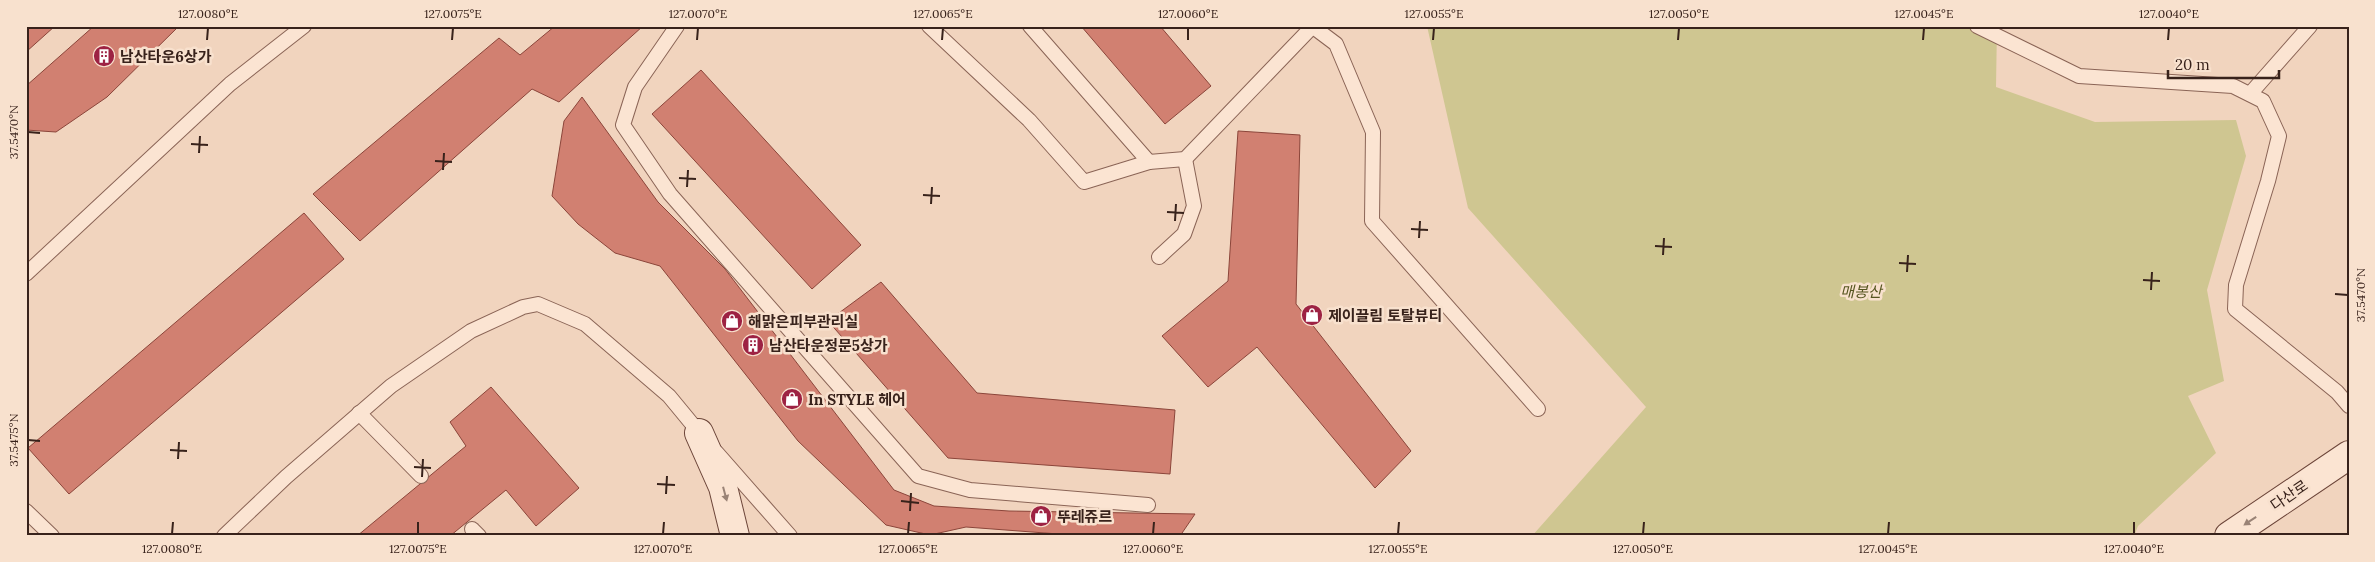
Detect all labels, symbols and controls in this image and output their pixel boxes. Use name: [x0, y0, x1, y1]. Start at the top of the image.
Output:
text: 127.0080°E: [178, 6, 238, 21]
text: 127.0075°E: [424, 6, 482, 21]
text: 127.0070°E: [669, 6, 727, 21]
text: 127.0065°E: [913, 6, 973, 21]
text: 127.0060°E: [1158, 6, 1218, 21]
text: 127.0055°E: [1405, 6, 1463, 21]
text: 127.0050°E: [1649, 6, 1709, 21]
text: 127.0045°E: [1895, 6, 1953, 21]
text: 127.0040°E: [2139, 6, 2199, 21]
building icon: 남산타운6상가: [92, 44, 116, 68]
place label: 남산타운6상가: [120, 47, 212, 66]
scale bar: [2168, 48, 2279, 80]
text: 20 m: [2175, 55, 2210, 74]
text: 37.5470°N: [6, 105, 21, 159]
text: 37.5470°N: [2353, 268, 2368, 322]
park label: 매봉산: [1840, 282, 1884, 301]
shop icon: 제이끌림 토탈뷰티: [1300, 303, 1324, 327]
place label: 제이끌림 토탈뷰티: [1328, 306, 1442, 325]
shop icon: 해맑은피부관리실: [720, 309, 744, 333]
place label: 해맑은피부관리실: [748, 312, 858, 331]
building icon: 남산타운정문5상가: [741, 333, 765, 357]
place label: 남산타운정문5상가: [769, 336, 888, 355]
shop icon: In STYLE 헤어: [780, 387, 804, 411]
place label: In STYLE 헤어: [808, 390, 906, 409]
text: 37.5475°N: [6, 413, 21, 467]
street label: 다산로: [2267, 476, 2311, 514]
one-way arrow: [721, 486, 729, 501]
shop icon: 뚜레쥬르: [1029, 504, 1053, 528]
place label: 뚜레쥬르: [1057, 507, 1112, 526]
one-way arrow: [2244, 516, 2257, 526]
text: 127.0080°E: [142, 541, 202, 556]
text: 127.0075°E: [389, 541, 447, 556]
text: 127.0070°E: [634, 541, 692, 556]
text: 127.0065°E: [878, 541, 938, 556]
text: 127.0060°E: [1123, 541, 1183, 556]
text: 127.0055°E: [1369, 541, 1427, 556]
text: 127.0050°E: [1613, 541, 1673, 556]
text: 127.0045°E: [1859, 541, 1917, 556]
text: 127.0040°E: [2104, 541, 2164, 556]

